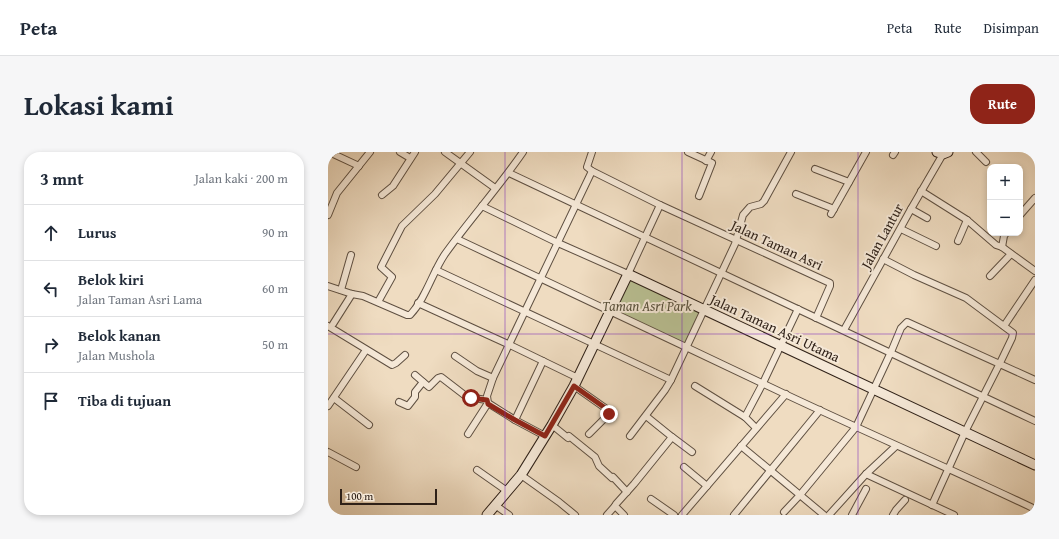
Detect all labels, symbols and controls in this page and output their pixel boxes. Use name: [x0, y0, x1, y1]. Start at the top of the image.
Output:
text: Peta: [20, 14, 57, 42]
text: Peta: [887, 18, 912, 38]
text: Rute: [934, 18, 962, 38]
text: Disimpan: [984, 18, 1039, 38]
text: Lokasi kami: [24, 84, 174, 125]
button: Rute: [970, 84, 1035, 124]
map controls: [987, 164, 1023, 236]
button: +: [987, 164, 1023, 200]
text: 3 mnt: [40, 166, 84, 191]
text: Jalan kaki · 200 m: [195, 169, 288, 188]
street label: Jalan Lantur: [855, 199, 908, 274]
button: −: [987, 200, 1023, 236]
street label: Jalan Taman Asri: [726, 214, 826, 275]
icon: ahead: [40, 222, 62, 244]
text: Lurus: [78, 222, 116, 243]
text: 90 m: [262, 223, 288, 242]
text: Belok kiri: [78, 269, 144, 290]
icon: left: [40, 278, 62, 300]
text: 60 m: [262, 279, 288, 298]
street label: Jalan Taman Asri Utama: [705, 288, 844, 367]
text: Jalan Taman Asri Lama: [78, 290, 202, 309]
park label: Taman Asri Park: [602, 296, 692, 316]
text: Belok kanan: [78, 325, 161, 346]
icon: right: [40, 334, 62, 356]
text: 50 m: [262, 335, 288, 354]
text: Jalan Mushola: [78, 346, 155, 365]
route start: [462, 389, 480, 407]
icon: arrive: [40, 390, 62, 412]
text: Tiba di tujuan: [78, 390, 171, 411]
route end: [600, 405, 618, 423]
scale bar: [340, 487, 437, 506]
text: 100 m: [346, 488, 373, 504]

